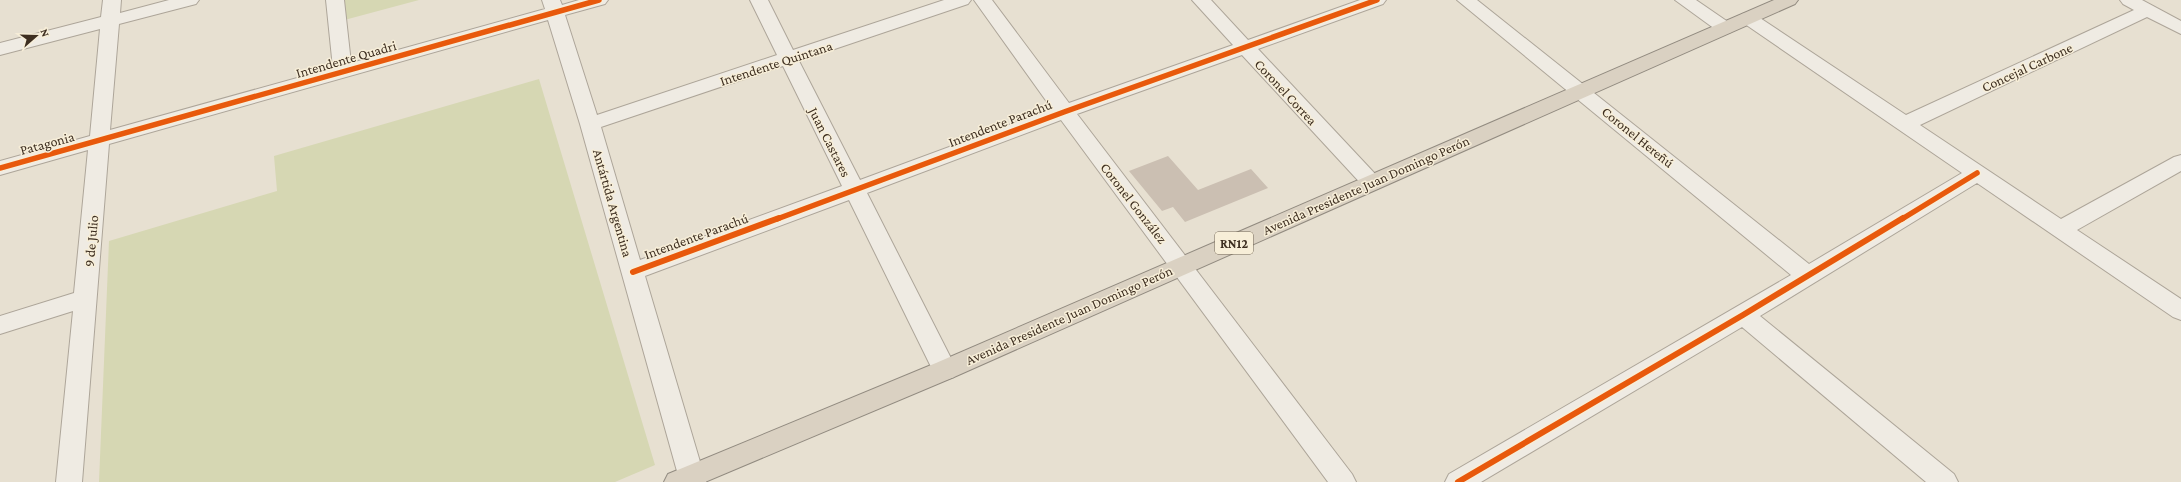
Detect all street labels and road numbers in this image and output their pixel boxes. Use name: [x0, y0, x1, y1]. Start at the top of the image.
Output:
street label: Intendente Quadri: [294, 37, 398, 81]
street label: Intendente Quintana: [718, 37, 835, 89]
street label: Concejal Carbone: [1979, 39, 2075, 96]
street label: Coronel Correa: [1251, 56, 1321, 129]
street label: Intendente Parachú: [946, 96, 1055, 150]
street label: Juan Castares: [805, 103, 854, 179]
street label: Coronel Hereñú: [1599, 103, 1678, 171]
street label: Patagonia: [18, 128, 76, 158]
street label: Avenida Presidente Juan Domingo Perón: [1260, 132, 1472, 238]
street label: Antártida Argentina: [590, 147, 636, 259]
street label: Coronel González: [1097, 159, 1171, 247]
street label: Intendente Parachú: [642, 210, 751, 262]
street label: 9 de Julio: [81, 214, 101, 268]
road number: RN12: [1215, 232, 1253, 254]
street label: Avenida Presidente Juan Domingo Perón: [963, 262, 1175, 368]

